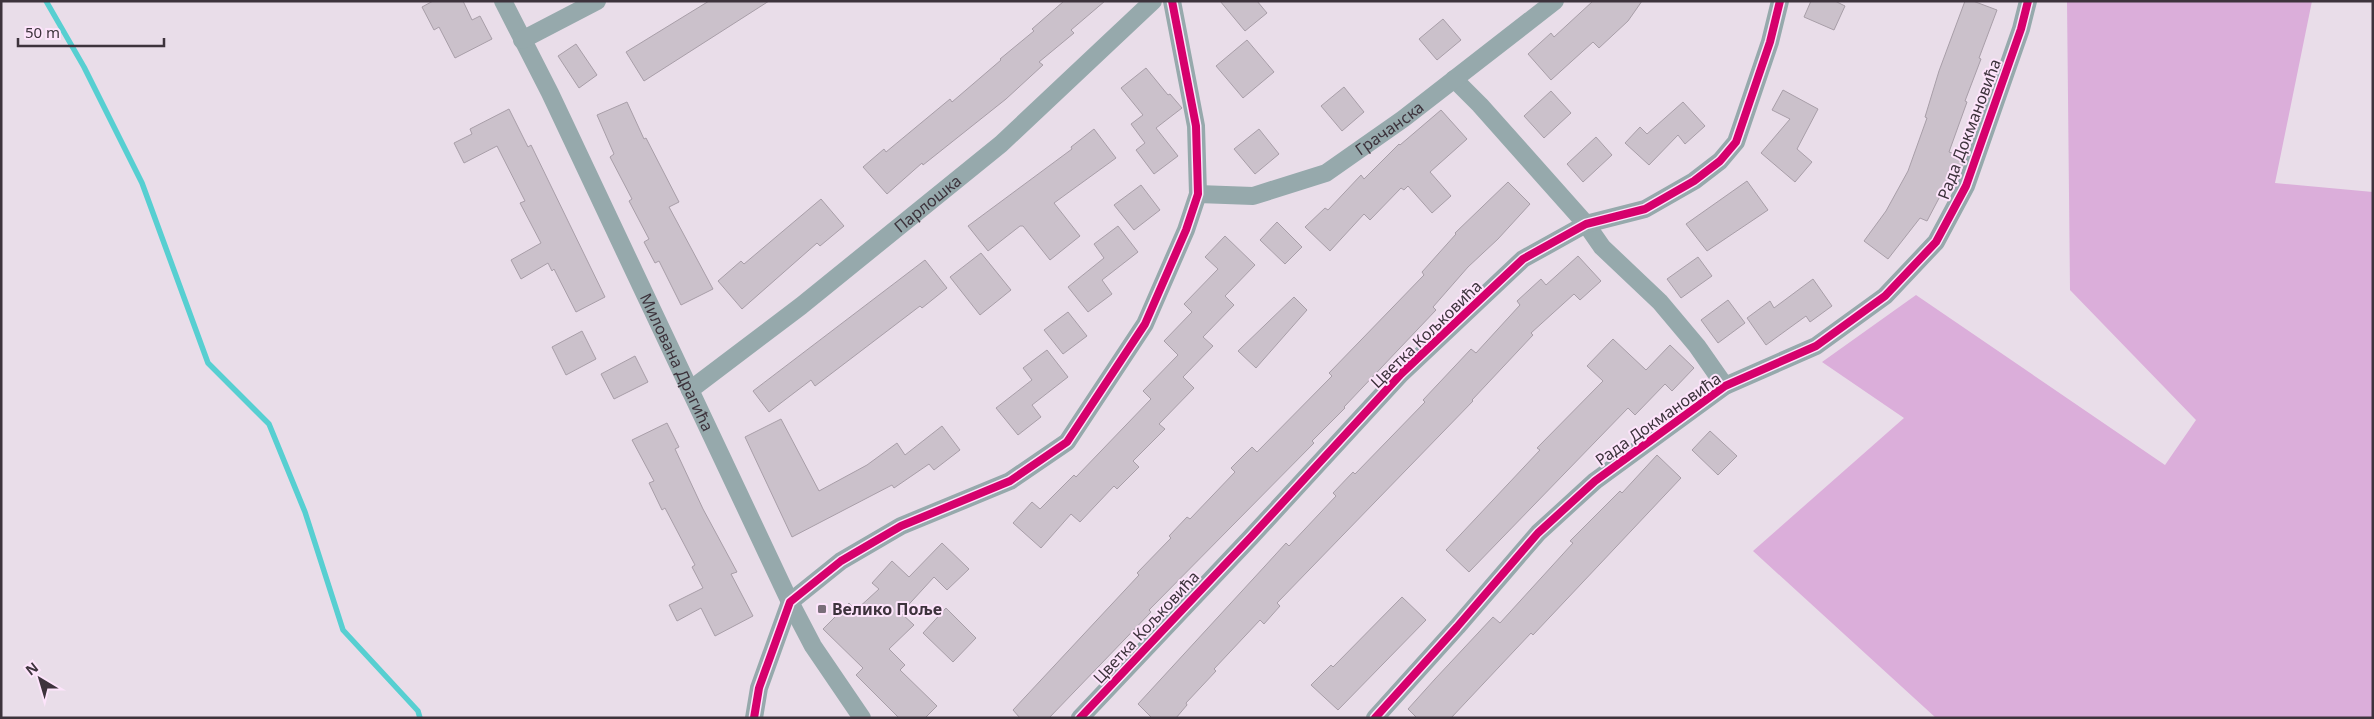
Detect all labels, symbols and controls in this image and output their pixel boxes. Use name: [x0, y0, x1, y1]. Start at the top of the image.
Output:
scale bar: [18, 15, 164, 47]
text: 50 m: [25, 22, 60, 42]
street label: Рада Докмановића: [1932, 56, 2006, 202]
street label: Грачанска: [1351, 96, 1428, 160]
street label: Парлошка: [889, 170, 966, 237]
street label: Цветка Кољковића: [1366, 275, 1486, 393]
street label: Милована Драгића: [635, 290, 719, 435]
street label: Рада Докмановића: [1591, 367, 1725, 471]
street label: Цветка Кољковића: [1088, 566, 1204, 688]
place label: Велико Поље: [832, 598, 942, 620]
marker: Велико Поље: [816, 603, 828, 615]
north arrow: [15, 654, 65, 704]
text: N: [21, 657, 42, 679]

